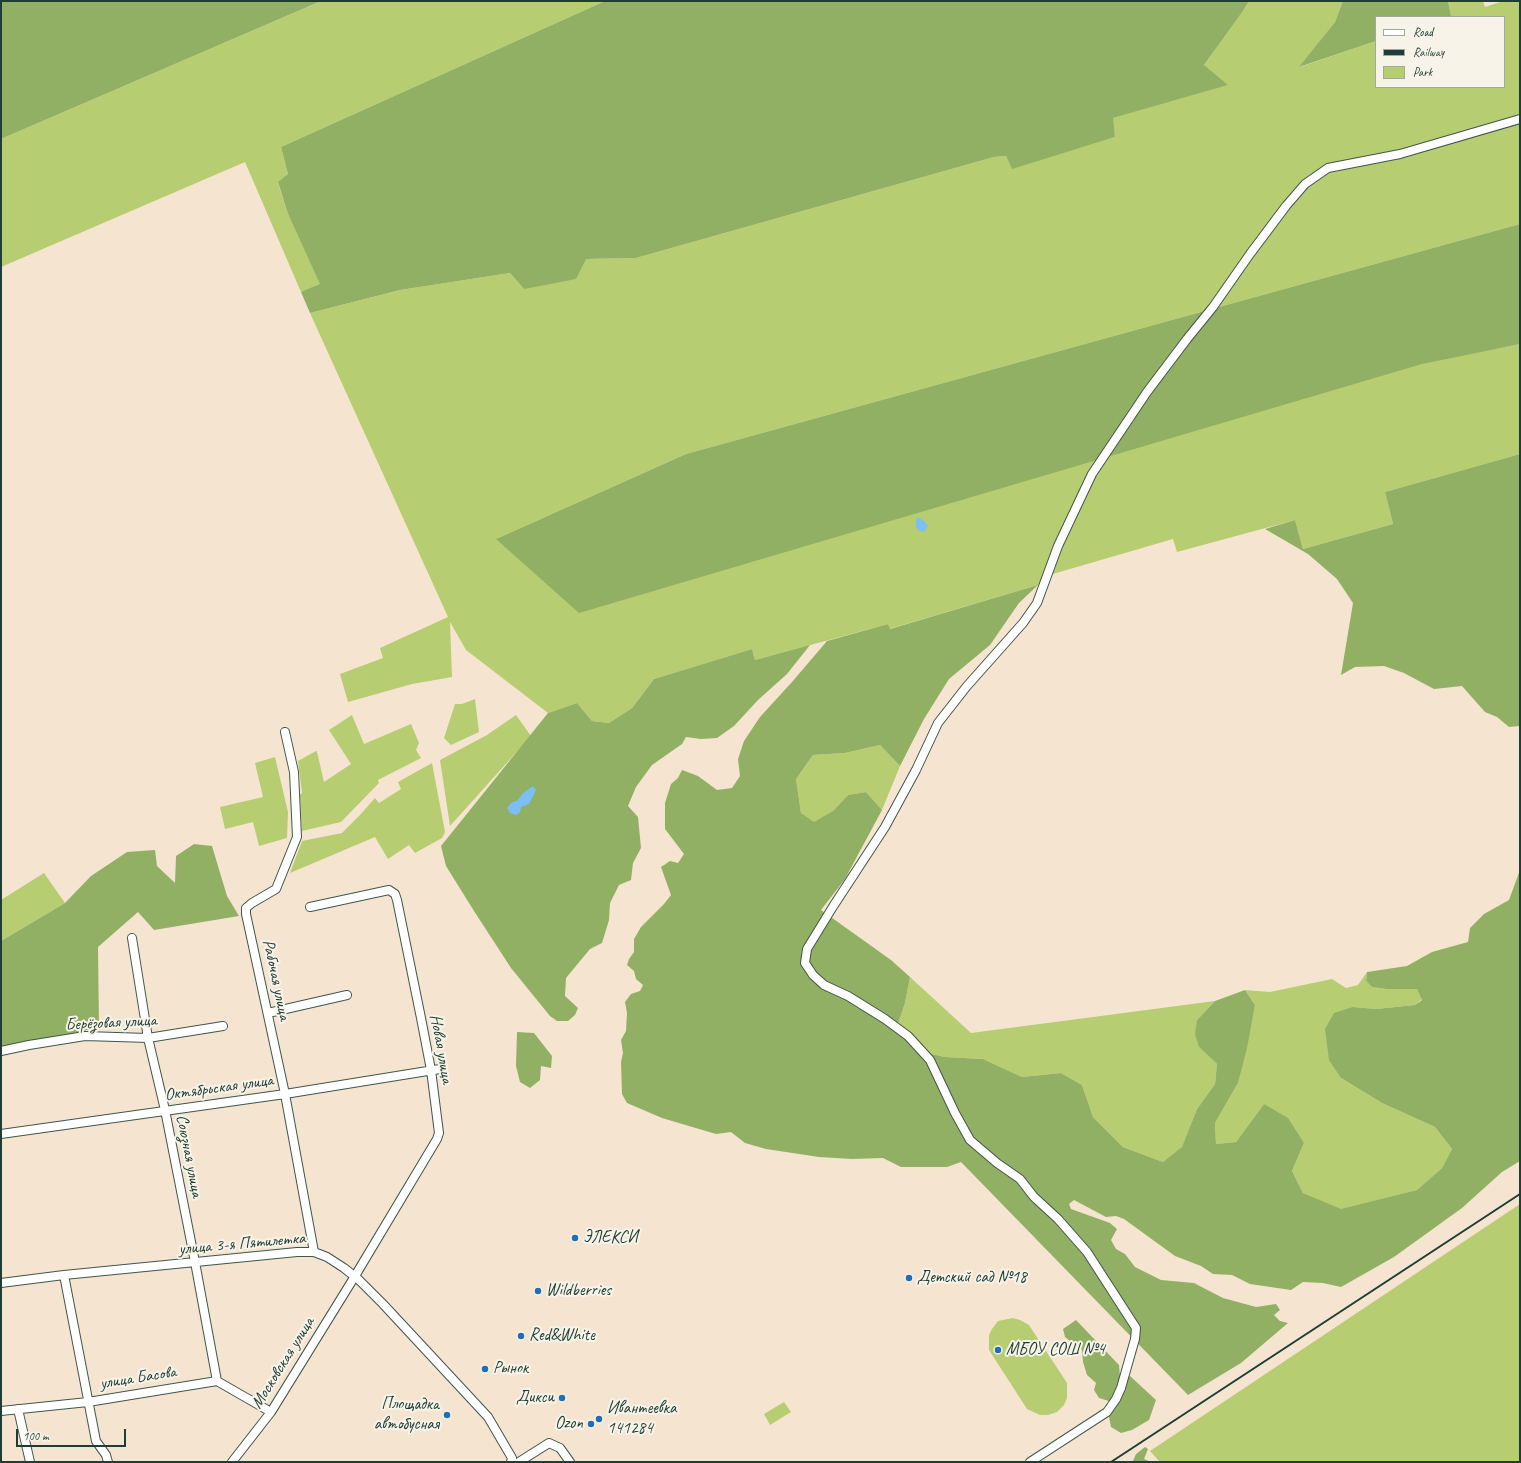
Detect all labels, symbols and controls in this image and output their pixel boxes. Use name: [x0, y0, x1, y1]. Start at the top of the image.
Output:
legend: [1375, 16, 1505, 88]
text: Road: [1413, 24, 1433, 40]
text: Railway: [1413, 44, 1444, 60]
text: Park: [1413, 64, 1432, 80]
street label: Рабочая улица: [258, 938, 294, 1022]
street label: Берёзовая улица: [65, 1010, 157, 1036]
street label: Новая улица: [425, 1013, 457, 1085]
street label: Октябрьская улица: [163, 1070, 275, 1106]
street label: Союзная улица: [171, 1113, 207, 1199]
street label: улица 3-я Пятилетка: [178, 1228, 306, 1260]
place label: ЭЛЕКСИ: [583, 1228, 637, 1248]
marker: ЭЛЕКСИ: [570, 1233, 580, 1243]
place label: Детский сад №18: [917, 1268, 1027, 1288]
marker: Детский сад №18: [904, 1273, 914, 1283]
place label: Wildberries: [546, 1281, 611, 1301]
marker: Wildberries: [533, 1286, 543, 1296]
street label: Московская улица: [247, 1314, 319, 1412]
place label: Red&White: [529, 1326, 595, 1346]
marker: Red&White: [516, 1331, 526, 1341]
place label: МБОУ СОШ №4: [1006, 1340, 1105, 1360]
marker: МБОУ СОШ №4: [993, 1345, 1003, 1355]
place label: Рынок: [493, 1359, 528, 1379]
street label: улица Басова: [98, 1362, 178, 1394]
marker: Рынок: [480, 1364, 490, 1374]
place label: Дикси: [516, 1388, 554, 1408]
marker: Дикси: [557, 1393, 567, 1403]
place label: Площадка автобусная: [374, 1395, 439, 1435]
place label: Ивантеевка 141284: [607, 1399, 676, 1439]
marker: Площадка автобусная: [442, 1410, 452, 1420]
place label: Ozon: [555, 1414, 583, 1434]
marker: Ивантеевка 141284: [594, 1414, 604, 1424]
marker: Ozon: [586, 1419, 596, 1429]
scale bar: [18, 1421, 128, 1447]
text: 100 m: [23, 1428, 49, 1444]

